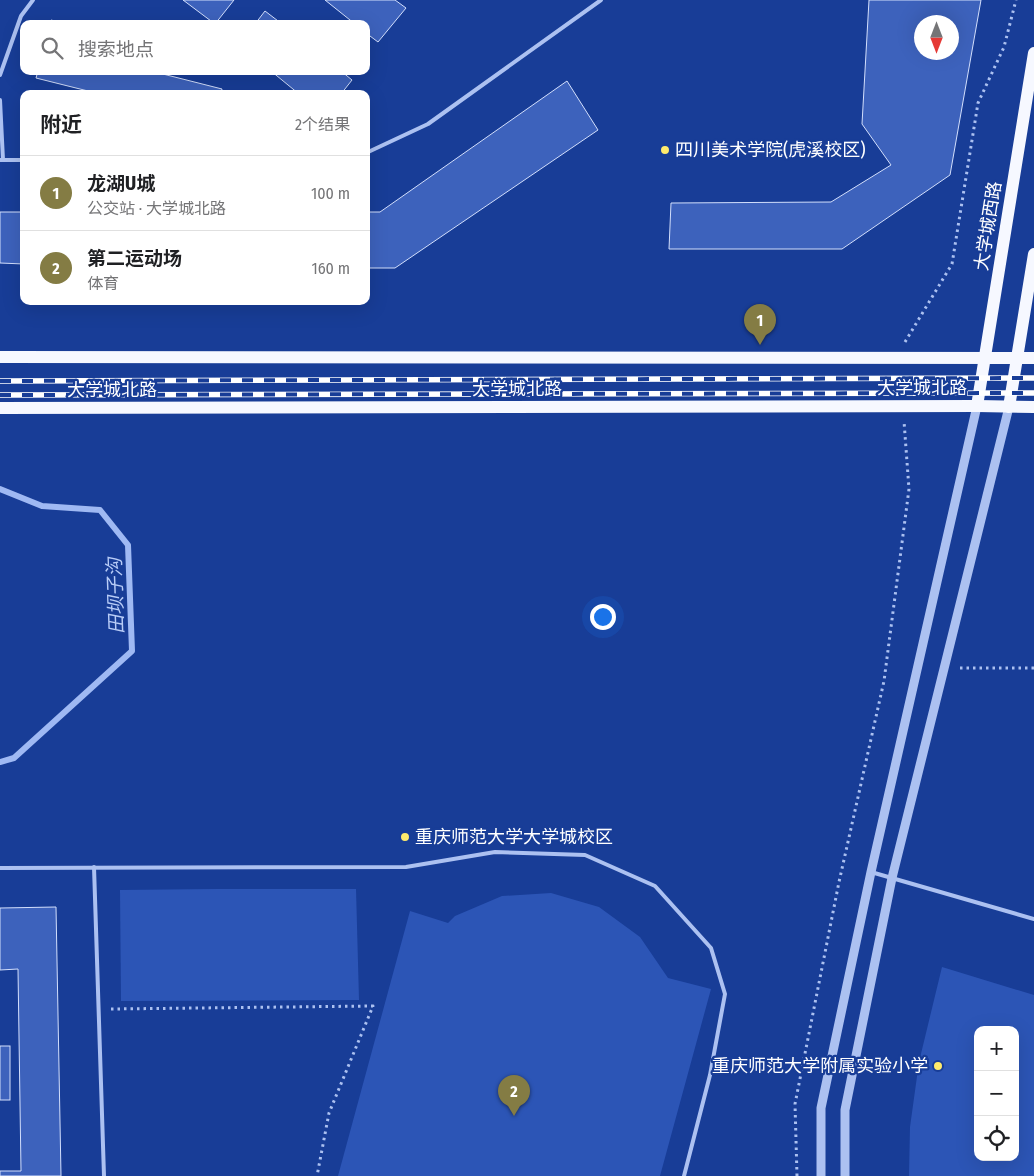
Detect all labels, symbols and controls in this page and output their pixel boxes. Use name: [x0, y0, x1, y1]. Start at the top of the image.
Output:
north arrow: [914, 15, 959, 60]
search box: [20, 20, 370, 75]
icon: search: [38, 34, 66, 62]
text: 搜索地点: [78, 38, 154, 61]
text: 附近: [40, 112, 82, 138]
text: 2个结果: [295, 115, 350, 134]
place label: 四川美术学院(虎溪校区): [675, 139, 866, 161]
marker: 四川美术学院(虎溪校区): [659, 144, 671, 156]
text: 龙湖U城: [87, 172, 155, 195]
street label: 大学城西路: [970, 180, 1006, 272]
text: 1: [53, 184, 59, 203]
text: 100 m: [311, 184, 350, 203]
text: 公交站 · 大学城北路: [87, 199, 226, 218]
text: 第二运动场: [87, 247, 182, 270]
text: 2: [52, 259, 60, 278]
text: 160 m: [311, 259, 350, 278]
text: 体育: [87, 274, 119, 293]
pin: 1: [744, 304, 776, 345]
street label: 大学城北路: [877, 377, 967, 399]
street label: 大学城北路: [472, 378, 562, 400]
street label: 大学城北路: [67, 379, 157, 401]
water label: 田坝子沟: [103, 556, 128, 634]
your location: [590, 604, 616, 630]
place label: 重庆师范大学大学城校区: [415, 826, 613, 848]
marker: 重庆师范大学大学城校区: [399, 831, 411, 843]
map controls: [974, 1026, 1019, 1161]
button: +: [974, 1026, 1019, 1071]
place label: 重庆师范大学附属实验小学: [712, 1055, 928, 1077]
marker: 重庆师范大学附属实验小学: [932, 1060, 944, 1072]
button: −: [974, 1071, 1019, 1116]
pin: 2: [498, 1075, 530, 1116]
button: locate: [974, 1116, 1019, 1161]

